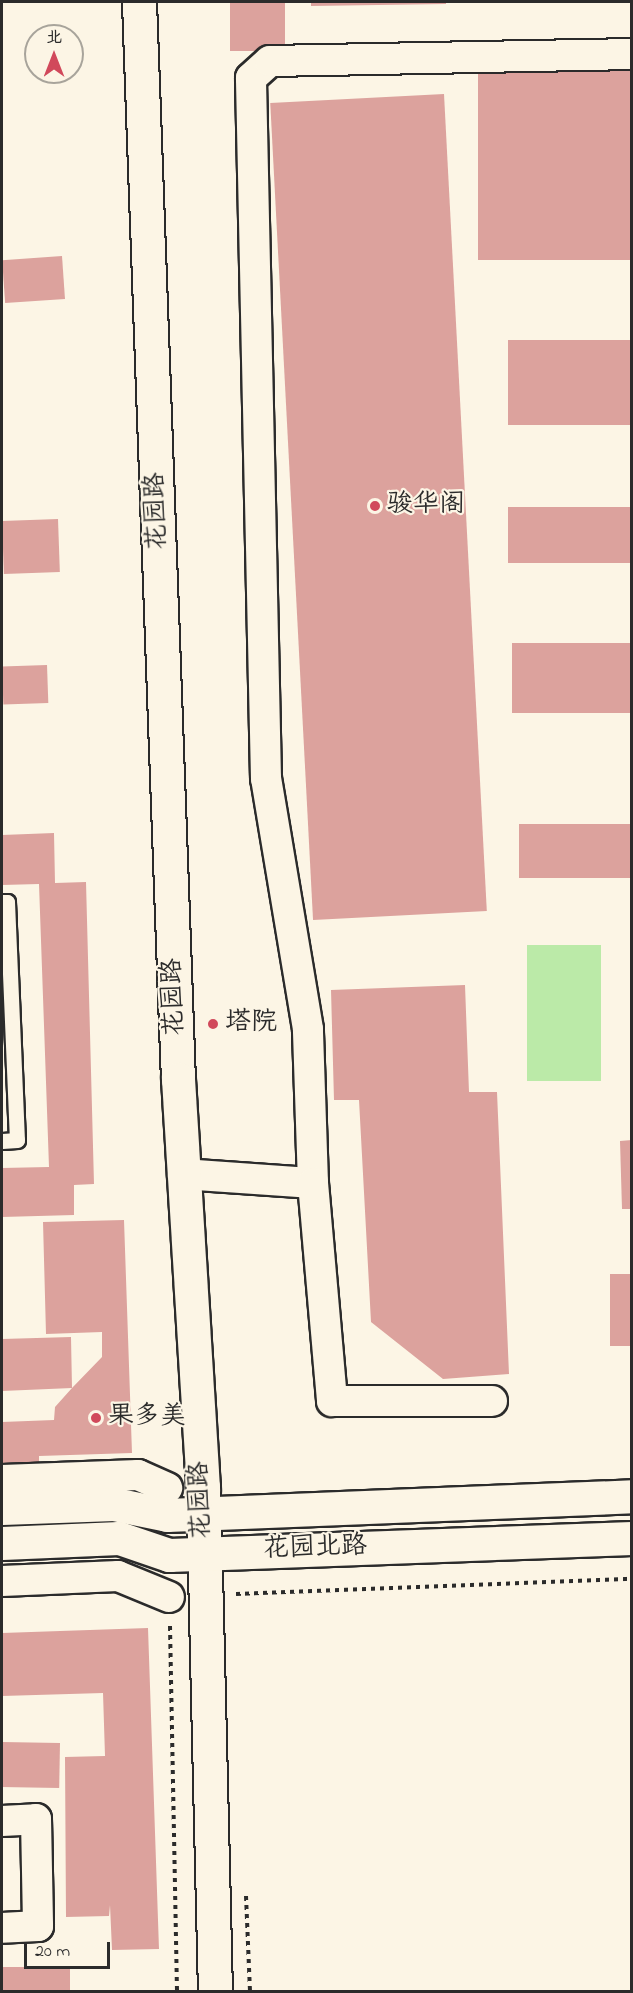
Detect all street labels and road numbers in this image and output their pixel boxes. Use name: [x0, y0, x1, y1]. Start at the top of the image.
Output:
street label: 花园路: [141, 471, 175, 551]
street label: 花园路: [158, 957, 192, 1037]
street label: 花园路: [185, 1460, 219, 1540]
street label: 花园北路: [262, 1532, 368, 1566]

